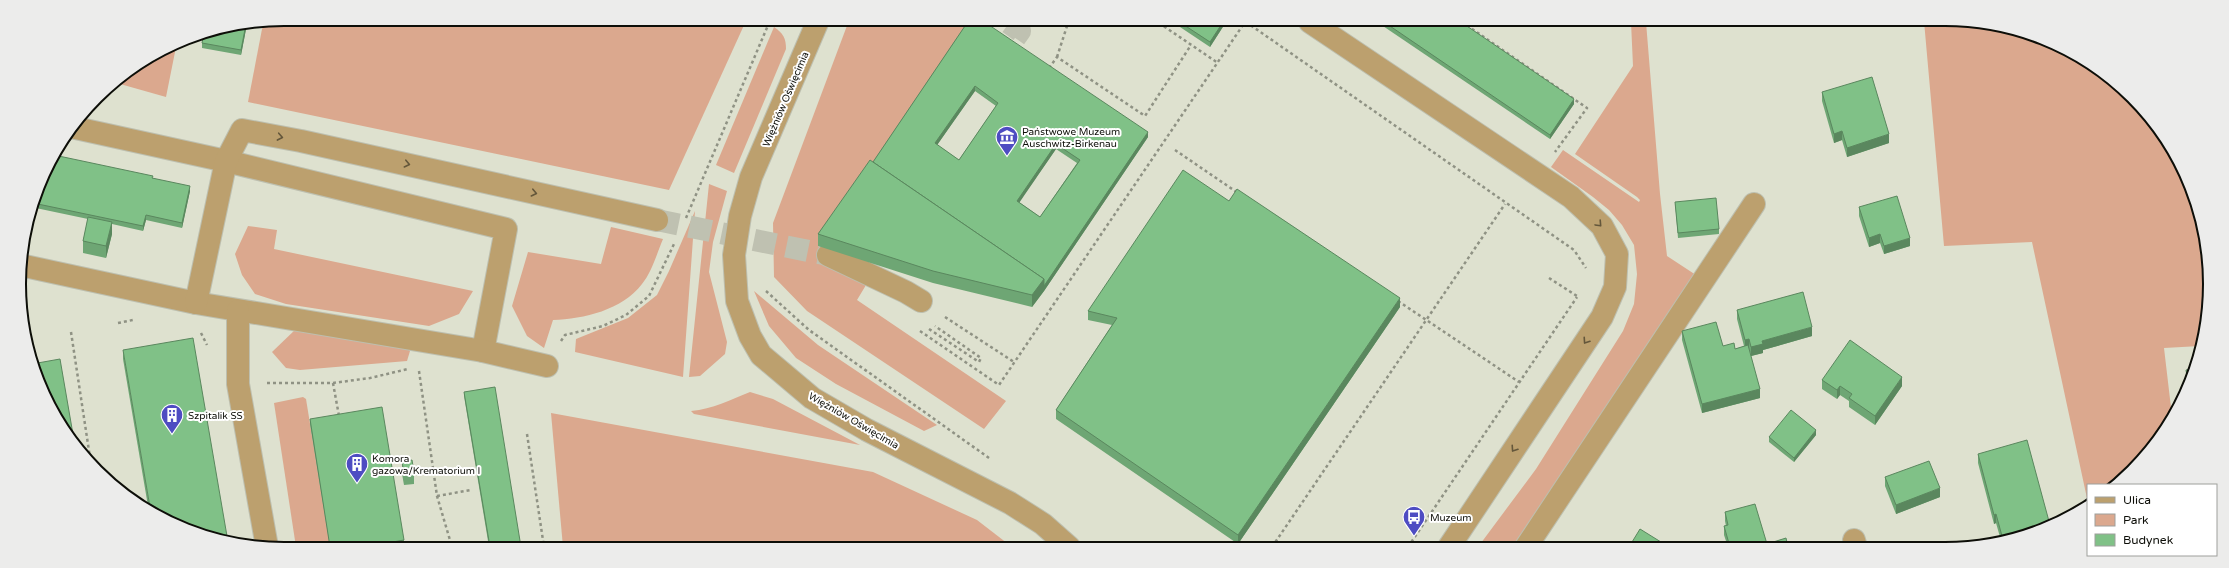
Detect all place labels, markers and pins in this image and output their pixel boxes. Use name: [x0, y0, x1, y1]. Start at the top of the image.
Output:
museum icon: Państwowe Muzeum Auschwitz-Birkenau: [994, 124, 1020, 157]
place label: Państwowe Muzeum Auschwitz-Birkenau: [1022, 126, 1120, 150]
building icon: Szpitalik SS: [159, 402, 185, 435]
place label: Szpitalik SS: [188, 410, 243, 422]
building icon: Komora gazowa/Krematorium I: [344, 451, 370, 484]
place label: Komora gazowa/Krematorium I: [372, 453, 480, 477]
bus stop icon: Muzeum: [1401, 504, 1427, 537]
place label: Muzeum: [1430, 512, 1472, 524]

